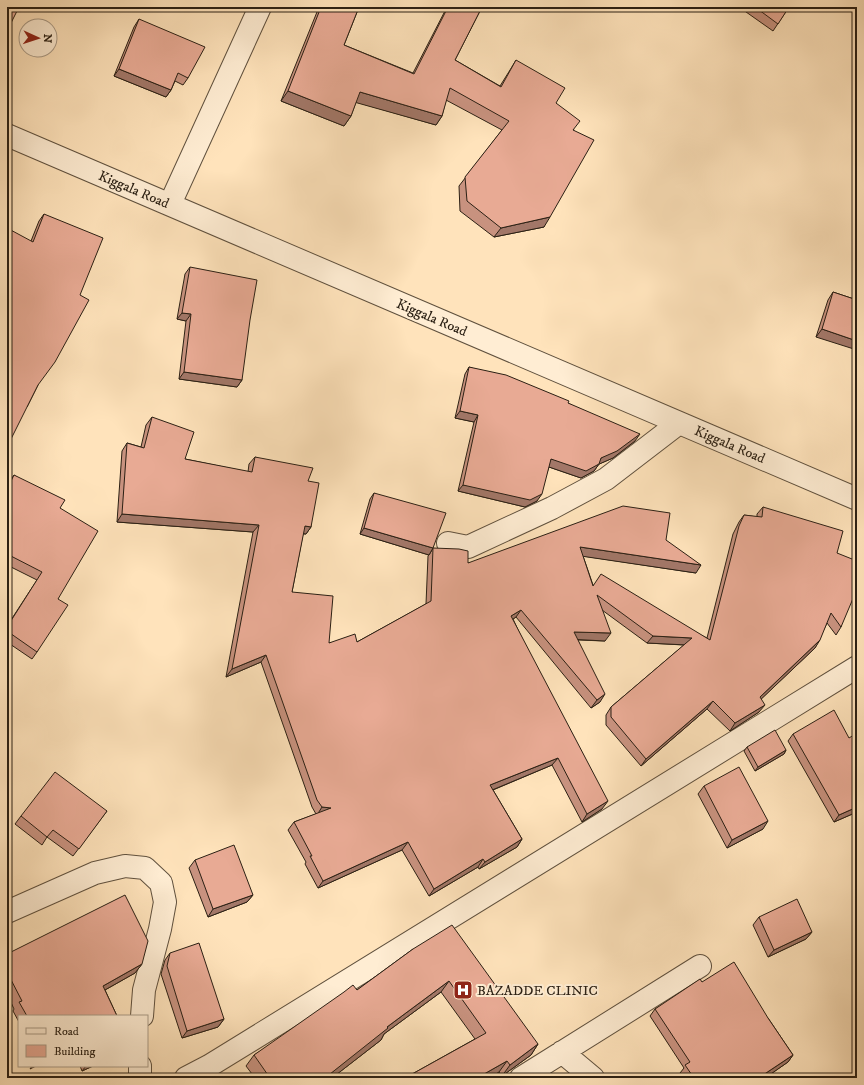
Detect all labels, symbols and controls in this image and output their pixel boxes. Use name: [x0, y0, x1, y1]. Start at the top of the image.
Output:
north arrow: [18, 18, 58, 58]
text: N: [40, 34, 54, 43]
street label: Kiggala Road: [95, 167, 172, 213]
street label: Kiggala Road: [393, 295, 470, 341]
street label: Kiggala Road: [691, 422, 768, 468]
hospital icon: BAZADDE CLINIC: [452, 979, 474, 1001]
place label: BAZADDE CLINIC: [477, 982, 598, 1000]
legend: [18, 1015, 148, 1067]
text: Road: [54, 1024, 79, 1039]
text: Building: [54, 1044, 95, 1059]

